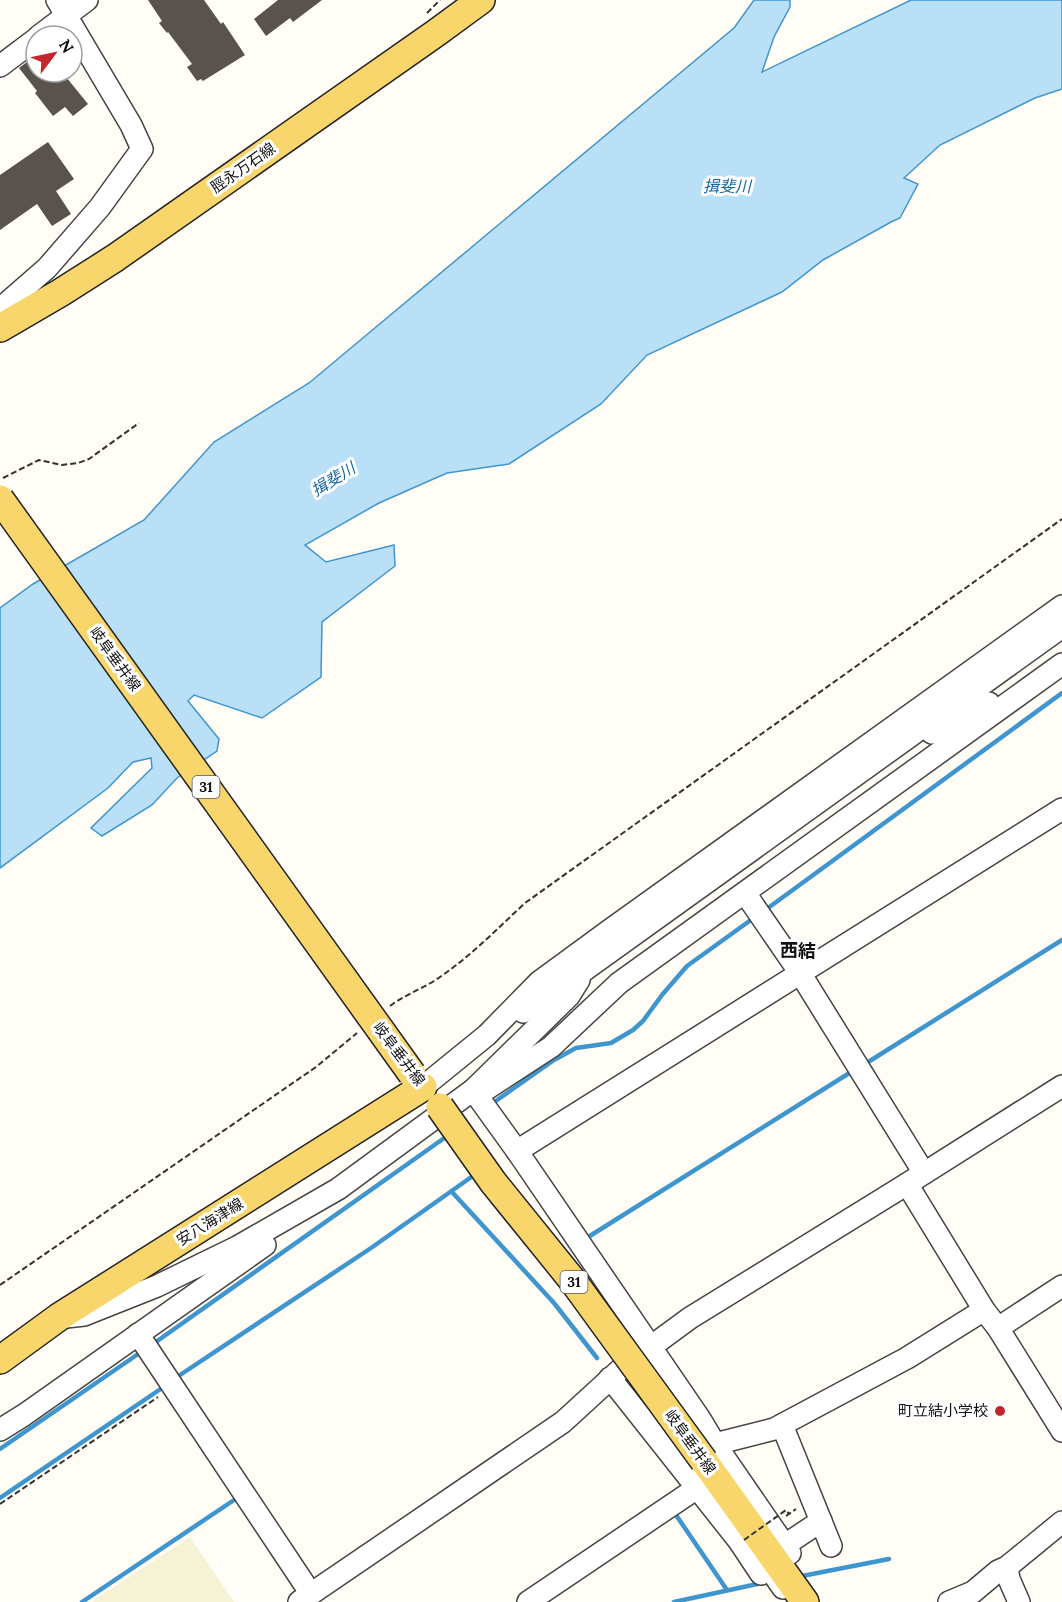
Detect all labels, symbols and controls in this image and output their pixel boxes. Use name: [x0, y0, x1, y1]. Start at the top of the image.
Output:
north arrow: [24, 24, 84, 84]
text: N: [55, 36, 78, 57]
street label: 脛永万石線: [207, 138, 279, 197]
water label: 揖斐川: [703, 176, 753, 196]
water label: 揖斐川: [307, 457, 360, 500]
street label: 岐阜垂井線: [86, 623, 145, 695]
road number: 31: [192, 776, 220, 798]
district label: 西結: [780, 939, 816, 962]
street label: 岐阜垂井線: [369, 1018, 430, 1089]
street label: 安八海津線: [173, 1194, 247, 1250]
road number: 31: [560, 1271, 588, 1293]
place label: 町立結小学校: [898, 1401, 988, 1420]
marker: 町立結小学校: [993, 1404, 1007, 1418]
street label: 岐阜垂井線: [661, 1406, 720, 1478]

